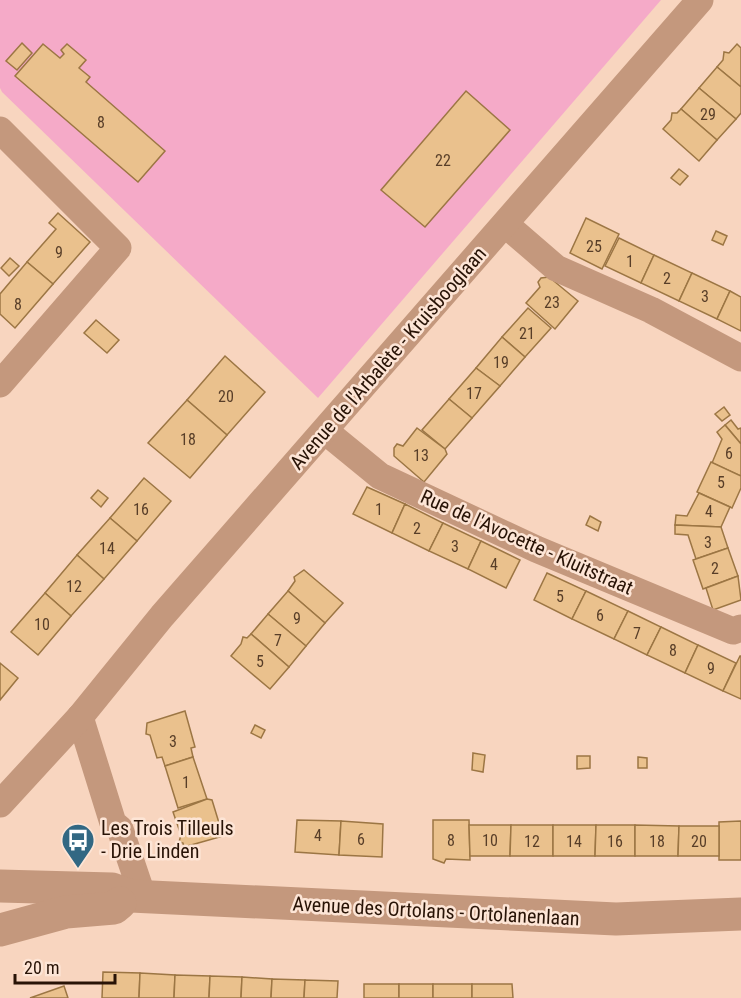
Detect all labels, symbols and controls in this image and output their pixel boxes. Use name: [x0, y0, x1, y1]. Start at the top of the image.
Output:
house number: 29: [700, 105, 716, 124]
house number: 8: [97, 113, 105, 132]
house number: 22: [435, 151, 451, 170]
house number: 25: [586, 237, 602, 256]
street label: Avenue de l'Arbalète - Kruisbooglaan: [285, 242, 491, 474]
house number: 9: [55, 243, 63, 262]
house number: 1: [626, 252, 634, 271]
house number: 2: [663, 269, 671, 288]
house number: 3: [701, 287, 709, 306]
house number: 23: [544, 293, 560, 312]
house number: 8: [14, 295, 22, 314]
house number: 21: [519, 324, 535, 343]
house number: 19: [493, 353, 509, 372]
house number: 17: [466, 384, 482, 403]
house number: 20: [218, 387, 234, 406]
house number: 18: [180, 430, 196, 449]
house number: 6: [725, 444, 733, 463]
house number: 13: [413, 446, 429, 465]
house number: 5: [717, 473, 725, 492]
street label: Rue de l'Avocette - Kluitstraat: [417, 484, 637, 600]
house number: 16: [133, 500, 149, 519]
house number: 1: [375, 500, 383, 519]
house number: 4: [705, 502, 713, 521]
house number: 2: [413, 519, 421, 538]
house number: 3: [704, 533, 712, 552]
house number: 3: [451, 537, 459, 556]
house number: 14: [99, 539, 115, 558]
house number: 4: [490, 555, 498, 574]
house number: 2: [711, 559, 719, 578]
house number: 12: [66, 577, 82, 596]
house number: 5: [556, 587, 564, 606]
house number: 6: [596, 606, 604, 625]
house number: 9: [293, 609, 301, 628]
house number: 10: [34, 615, 50, 634]
house number: 7: [633, 624, 641, 643]
house number: 7: [274, 631, 282, 650]
house number: 8: [669, 641, 677, 660]
house number: 5: [256, 652, 264, 671]
house number: 9: [707, 659, 715, 678]
house number: 3: [169, 732, 177, 751]
house number: 1: [182, 773, 190, 792]
place label: Les Trois Tilleuls - Drie Linden: [101, 816, 234, 863]
bus stop icon: Les Trois Tilleuls - Drie Linden: [60, 822, 96, 869]
house number: 4: [314, 826, 322, 845]
house number: 6: [357, 830, 365, 849]
house number: 8: [447, 831, 455, 850]
house number: 10: [482, 831, 498, 850]
house number: 12: [524, 832, 540, 851]
house number: 14: [566, 832, 582, 851]
house number: 16: [607, 832, 623, 851]
house number: 18: [649, 832, 665, 851]
house number: 20: [691, 832, 707, 851]
street label: Avenue des Ortolans - Ortolanenlaan: [292, 891, 580, 931]
scale bar: [15, 947, 116, 985]
text: 20 m: [24, 957, 59, 978]

